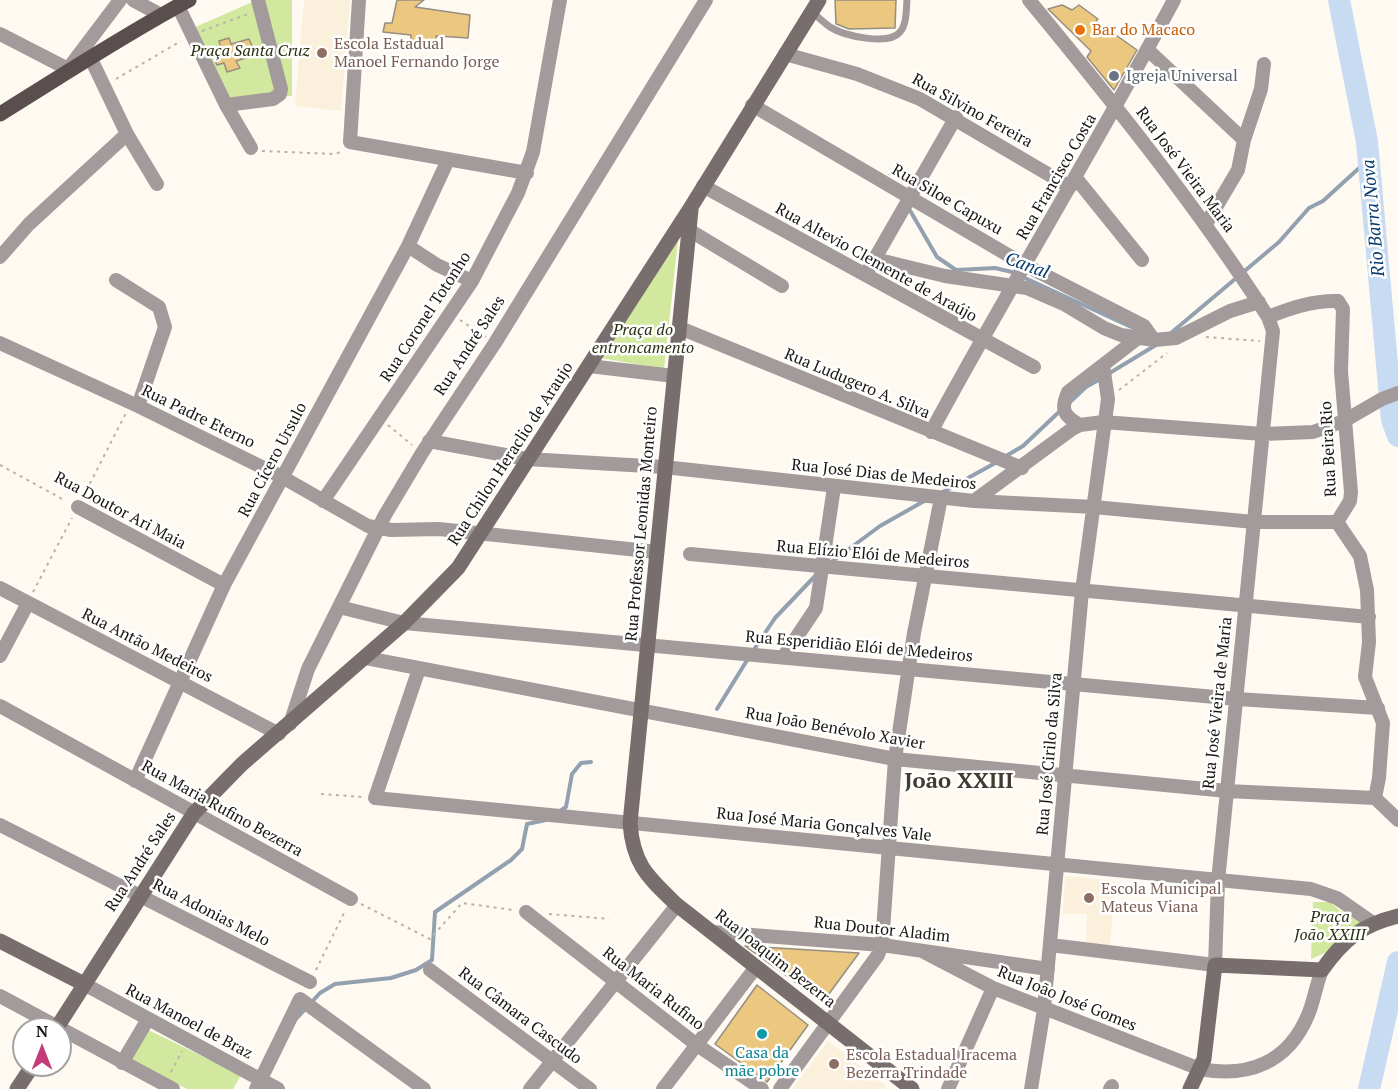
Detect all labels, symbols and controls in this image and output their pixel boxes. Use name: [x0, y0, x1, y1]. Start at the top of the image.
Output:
place label: Bar do Macaco: [1092, 20, 1195, 40]
marker: Bar do Macaco: [1073, 23, 1087, 37]
place label: Escola Estadual Manoel Fernando Jorge: [334, 34, 500, 72]
park label: Praça Santa Cruz: [190, 41, 310, 61]
marker: Escola Estadual Manoel Fernando Jorge: [315, 46, 329, 60]
place label: Igreja Universal: [1126, 66, 1238, 86]
marker: Igreja Universal: [1107, 69, 1121, 83]
street label: Rua Silvino Fereira: [908, 70, 1036, 152]
street label: Rua José Vieira Maria: [1132, 103, 1238, 237]
street label: Rua Francisco Costa: [1013, 110, 1101, 244]
water label: Rio Barra Nova: [1358, 158, 1390, 278]
street label: Rua Siloe Capuxu: [888, 161, 1006, 239]
street label: Rua Altevio Clemente de Araújo: [772, 199, 980, 327]
street label: Rua Coronel Totonho: [377, 248, 475, 386]
water label: Canal: [1002, 248, 1052, 284]
street label: Rua André Sales: [431, 292, 509, 400]
park label: Praça do entroncamento: [592, 320, 694, 358]
street label: Rua Ludugero A. Silva: [781, 345, 933, 423]
street label: Rua Chilon Heraclio de Araujo: [444, 359, 578, 549]
street label: Rua Padre Eterno: [138, 381, 258, 453]
street label: Rua Cícero Ursulo: [235, 399, 311, 521]
street label: Rua Beira Rio: [1317, 401, 1341, 497]
street label: Rua Professor Leonidas Monteiro: [622, 406, 662, 642]
street label: Rua José Dias de Medeiros: [791, 456, 977, 494]
street label: Rua Doutor Ari Maia: [51, 468, 189, 554]
street label: Rua Elízio Elói de Medeiros: [776, 537, 970, 573]
street label: Rua Antão Medeiros: [78, 605, 216, 687]
street label: Rua José Vieira de Maria: [1199, 616, 1237, 790]
street label: Rua Esperidião Elói de Medeiros: [744, 627, 974, 667]
street label: Rua José Cirilo da Silva: [1033, 672, 1067, 836]
street label: Rua João Benévolo Xavier: [744, 704, 926, 754]
street label: Rua Maria Rufino Bezerra: [138, 757, 306, 861]
district label: João XXIII: [905, 769, 1013, 795]
street label: Rua José Maria Gonçalves Vale: [715, 804, 933, 846]
street label: Rua André Sales: [102, 808, 180, 916]
street label: Rua Adonias Melo: [149, 875, 273, 951]
place label: Escola Municipal Mateus Viana: [1101, 879, 1222, 917]
marker: Escola Municipal Mateus Viana: [1082, 891, 1096, 905]
street label: Rua Joaquim Bezerra: [711, 906, 839, 1012]
park label: Praça João XXIII: [1294, 907, 1366, 945]
street label: Rua Doutor Aladim: [813, 913, 951, 947]
street label: Rua Maria Rufino: [598, 943, 708, 1035]
street label: Rua João José Gomes: [995, 962, 1139, 1036]
street label: Rua Câmara Cascudo: [455, 963, 585, 1069]
street label: Rua Manoel de Braz: [122, 980, 256, 1064]
north arrow: [12, 1017, 72, 1077]
text: N: [36, 1020, 48, 1042]
marker: Casa da mãe pobre: [755, 1027, 769, 1041]
place label: Casa da mãe pobre: [725, 1043, 799, 1081]
place label: Escola Estadual Iracema Bezerra Trindade: [846, 1045, 1017, 1083]
marker: Escola Estadual Iracema Bezerra Trindade: [827, 1057, 841, 1071]

